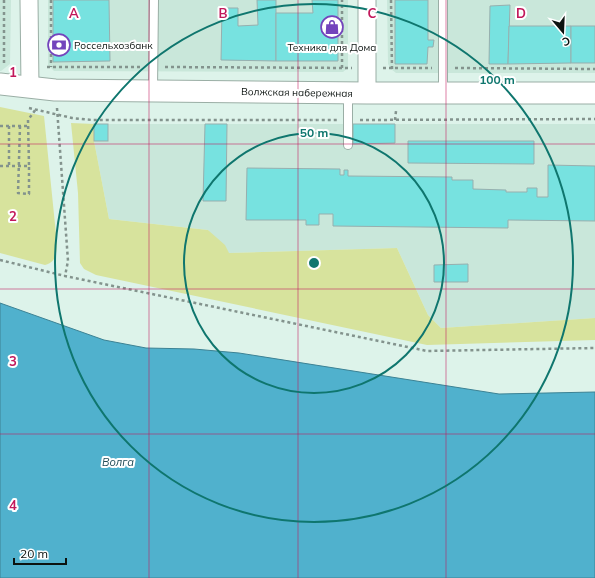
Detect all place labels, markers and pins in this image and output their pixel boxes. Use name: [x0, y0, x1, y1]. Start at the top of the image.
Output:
shop icon: Техника для Дома: [319, 14, 345, 40]
bank icon: Россельхозбанк: [46, 32, 72, 58]
place label: Россельхозбанк: [74, 39, 153, 52]
place label: Техника для Дома: [288, 41, 376, 54]
centre of rings: [307, 256, 321, 270]

